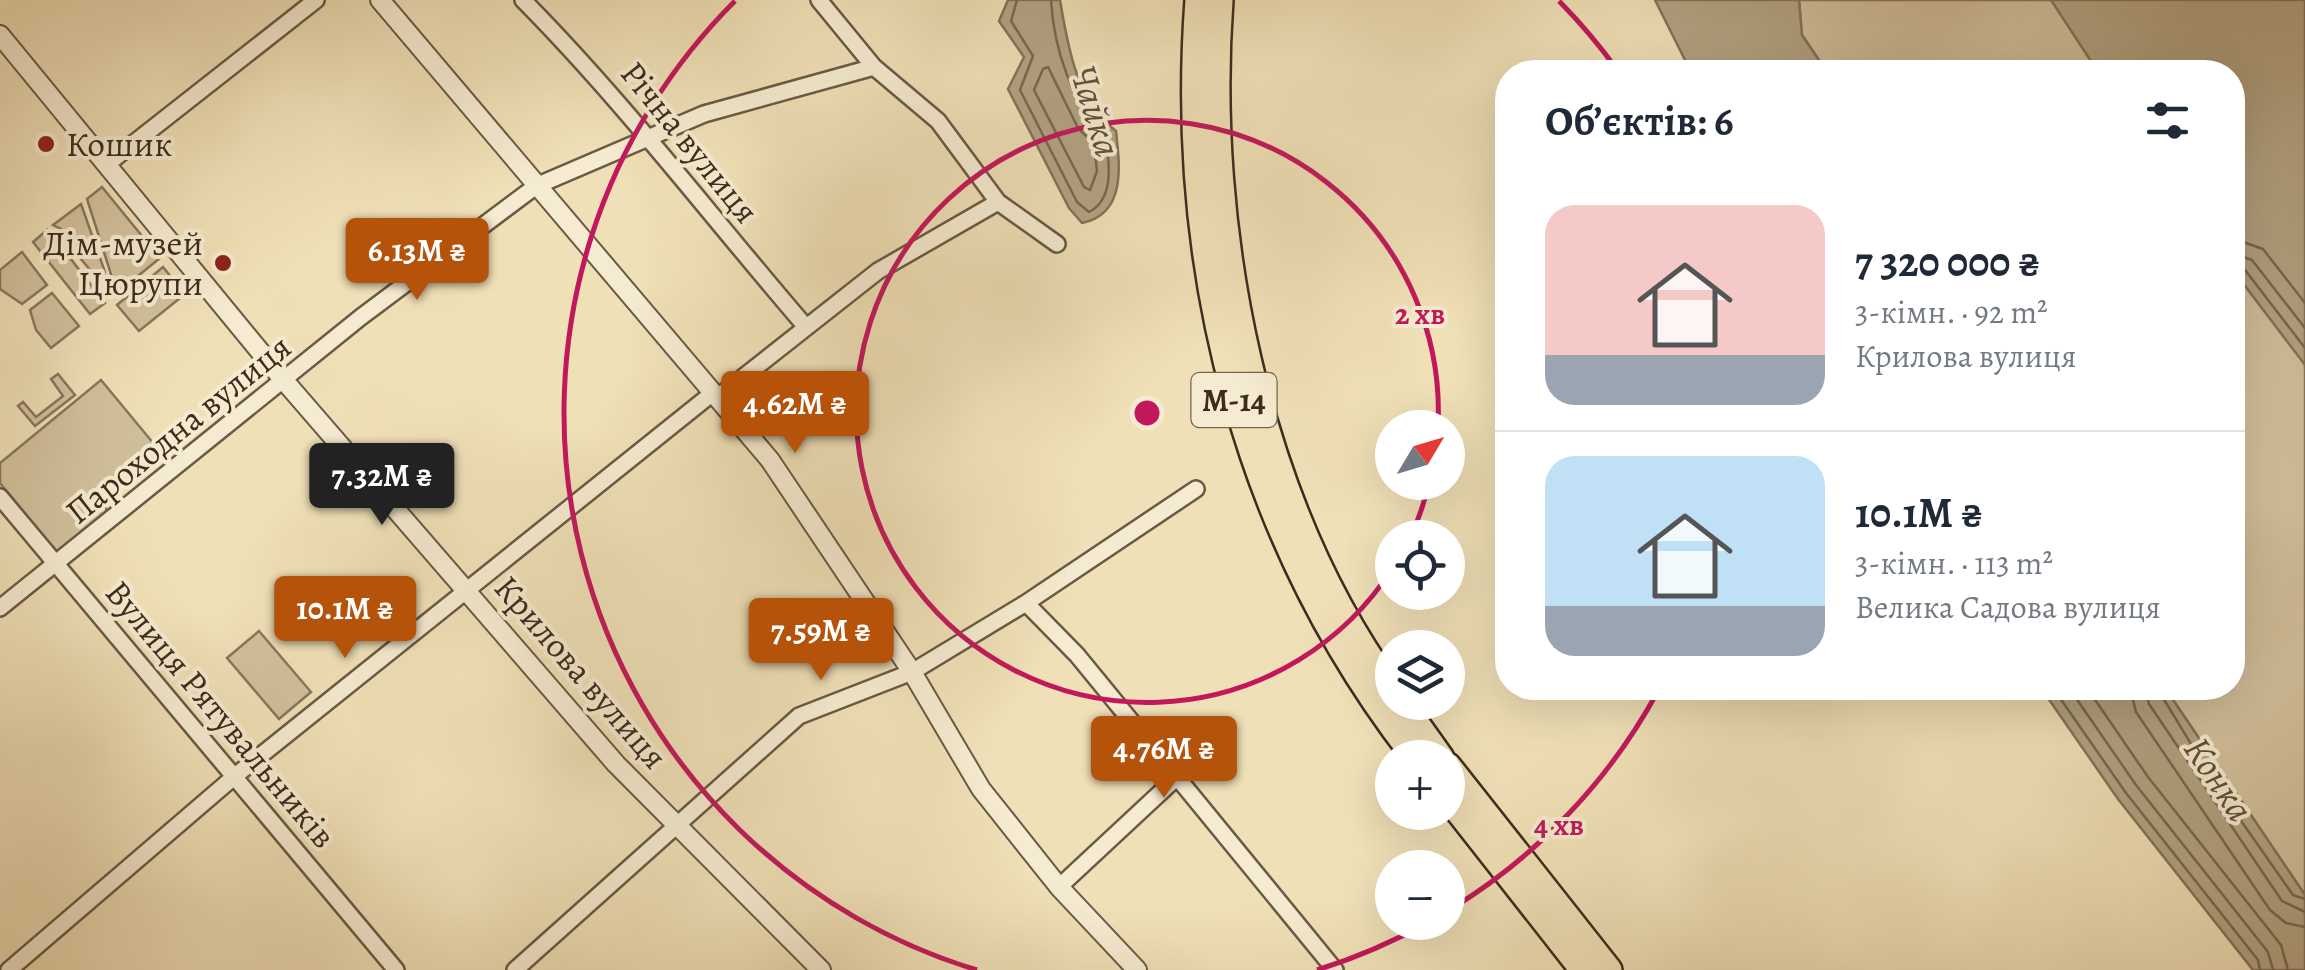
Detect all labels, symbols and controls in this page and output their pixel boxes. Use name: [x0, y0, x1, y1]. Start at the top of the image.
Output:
street label: Річна вулиця: [610, 51, 770, 233]
water label: Чайка: [1058, 59, 1134, 163]
text: Об’єктів: 6: [1545, 92, 1734, 149]
icon: filters: [2140, 93, 2195, 148]
place label: Кошик: [66, 120, 172, 168]
marker: Кошик: [35, 133, 57, 155]
pin: 6.13M ₴: [325, 218, 509, 303]
place label: Дім-музей Цюрупи: [43, 219, 203, 307]
text: 6.13M ₴: [368, 228, 466, 272]
text: 7 320 000 ₴: [1855, 233, 2040, 290]
icon: home: [1625, 245, 1745, 365]
marker: Дім-музей Цюрупи: [212, 252, 234, 274]
text: 3-кімн. · 92 m²: [1855, 290, 2048, 334]
text: 2 хв: [1395, 294, 1445, 334]
street label: Пароходна вулиця: [55, 323, 301, 535]
text: Крилова вулиця: [1855, 334, 2076, 378]
pin: 4.62M ₴: [703, 371, 887, 456]
road number: М-14: [1192, 373, 1276, 427]
text: 4.62M ₴: [743, 381, 847, 425]
centre of rings: [1129, 395, 1165, 431]
north arrow: [1375, 410, 1465, 500]
map controls: [1375, 410, 1465, 940]
pin: 7.32M ₴: [290, 443, 474, 528]
text: 7.32M ₴: [331, 453, 433, 497]
text: 10.1M ₴: [1855, 484, 1983, 541]
icon: home: [1625, 496, 1745, 616]
button: locate: [1375, 520, 1465, 610]
text: 3-кімн. · 113 m²: [1855, 541, 2053, 585]
street label: Крилова вулиця: [483, 565, 679, 779]
street label: Вулиця Рятувальників: [95, 570, 347, 858]
pin: 10.1M ₴: [253, 576, 437, 661]
text: Велика Садова вулиця: [1855, 585, 2161, 629]
text: 10.1M ₴: [296, 586, 394, 630]
pin: 7.59M ₴: [729, 598, 913, 683]
text: 7.59M ₴: [771, 608, 871, 652]
button: layers: [1375, 630, 1465, 720]
pin: 4.76M ₴: [1072, 716, 1256, 801]
text: 4.76M ₴: [1113, 726, 1215, 770]
water label: Конка: [2172, 726, 2266, 832]
button: +: [1375, 740, 1465, 830]
text: 4 хв: [1534, 805, 1584, 845]
button: −: [1375, 850, 1465, 940]

